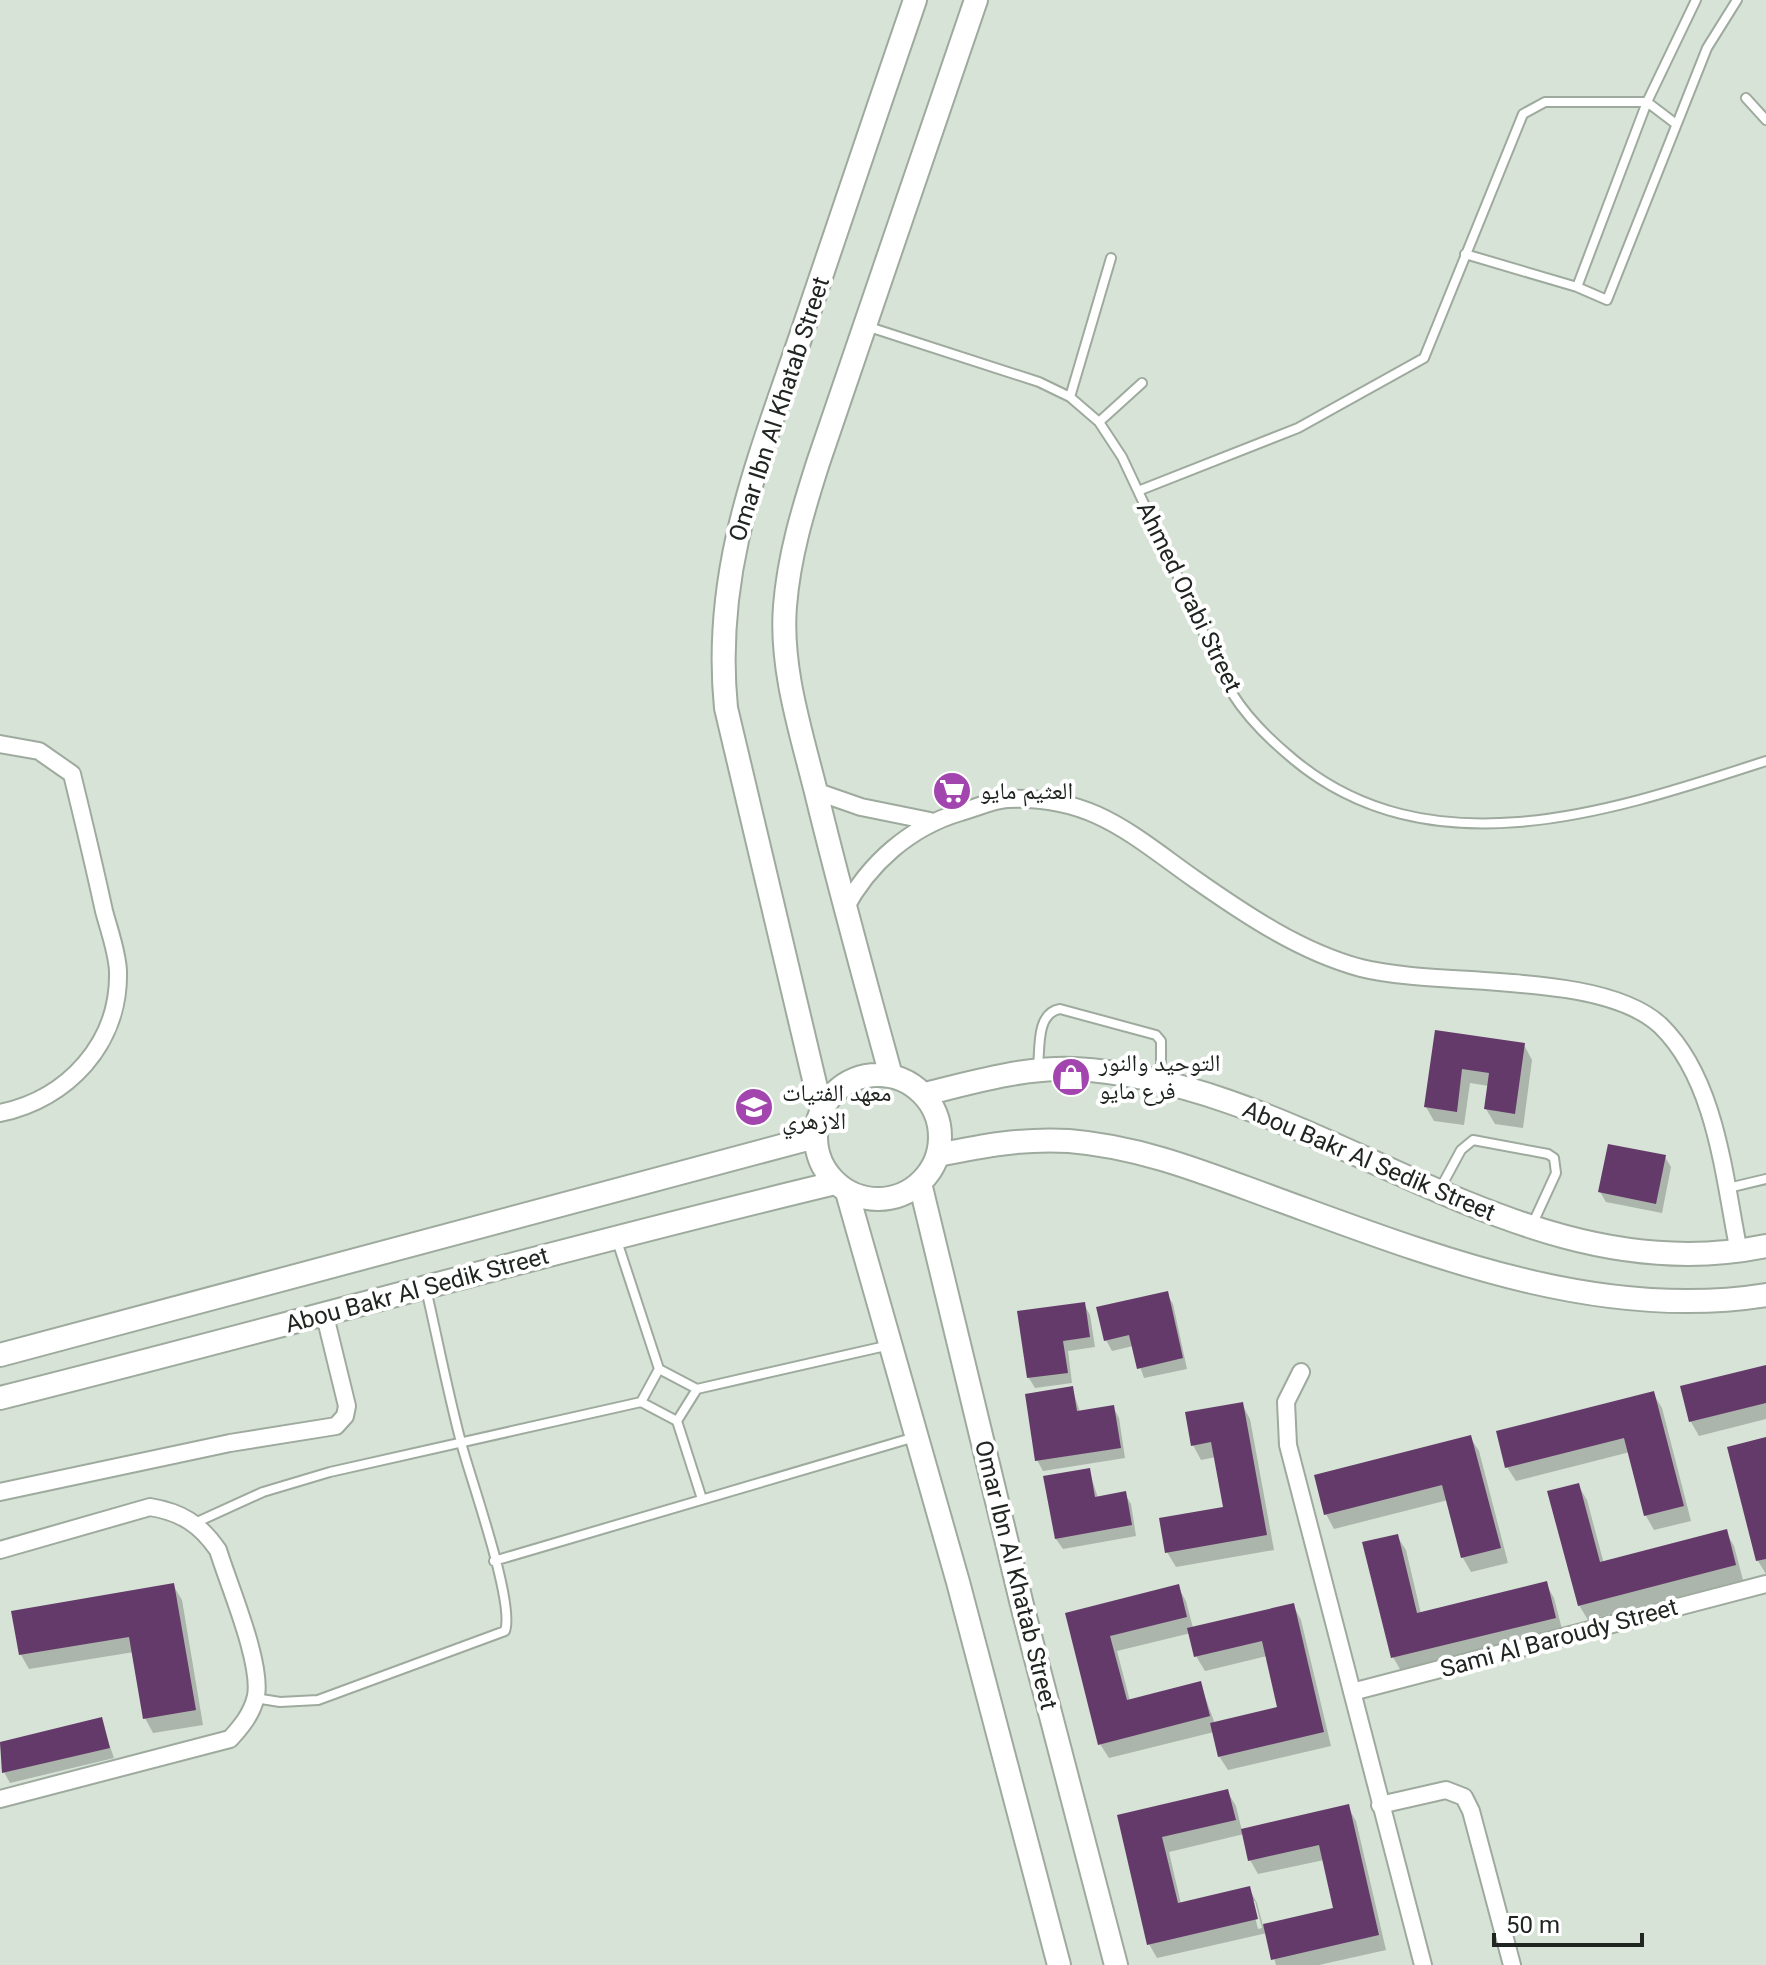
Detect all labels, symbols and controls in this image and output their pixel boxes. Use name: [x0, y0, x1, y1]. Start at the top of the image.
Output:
street label: Omar Ibn Al Khatab Street: [723, 273, 835, 545]
street label: Ahmed Orabi Street: [1131, 497, 1247, 697]
supermarket icon: العثيم مايو: [931, 770, 973, 812]
place label: العثيم مايو: [980, 777, 1073, 807]
place label: التوحيد والنور فرع مايو: [1098, 1049, 1220, 1106]
shop icon: التوحيد والنور فرع مايو: [1050, 1056, 1092, 1098]
place label: معهد الفتيات الازهري: [782, 1079, 891, 1140]
school or university icon: معهد الفتيات الازهري: [733, 1086, 775, 1128]
street label: Abou Bakr Al Sedik Street: [1239, 1095, 1500, 1227]
street label: Abou Bakr Al Sedik Street: [282, 1241, 552, 1339]
street label: Omar Ibn Al Khatab Street: [969, 1438, 1063, 1713]
street label: Sami Al Baroudy Street: [1437, 1593, 1681, 1683]
scale bar: [1494, 1897, 1642, 1947]
text: 50 m: [1506, 1911, 1560, 1939]

